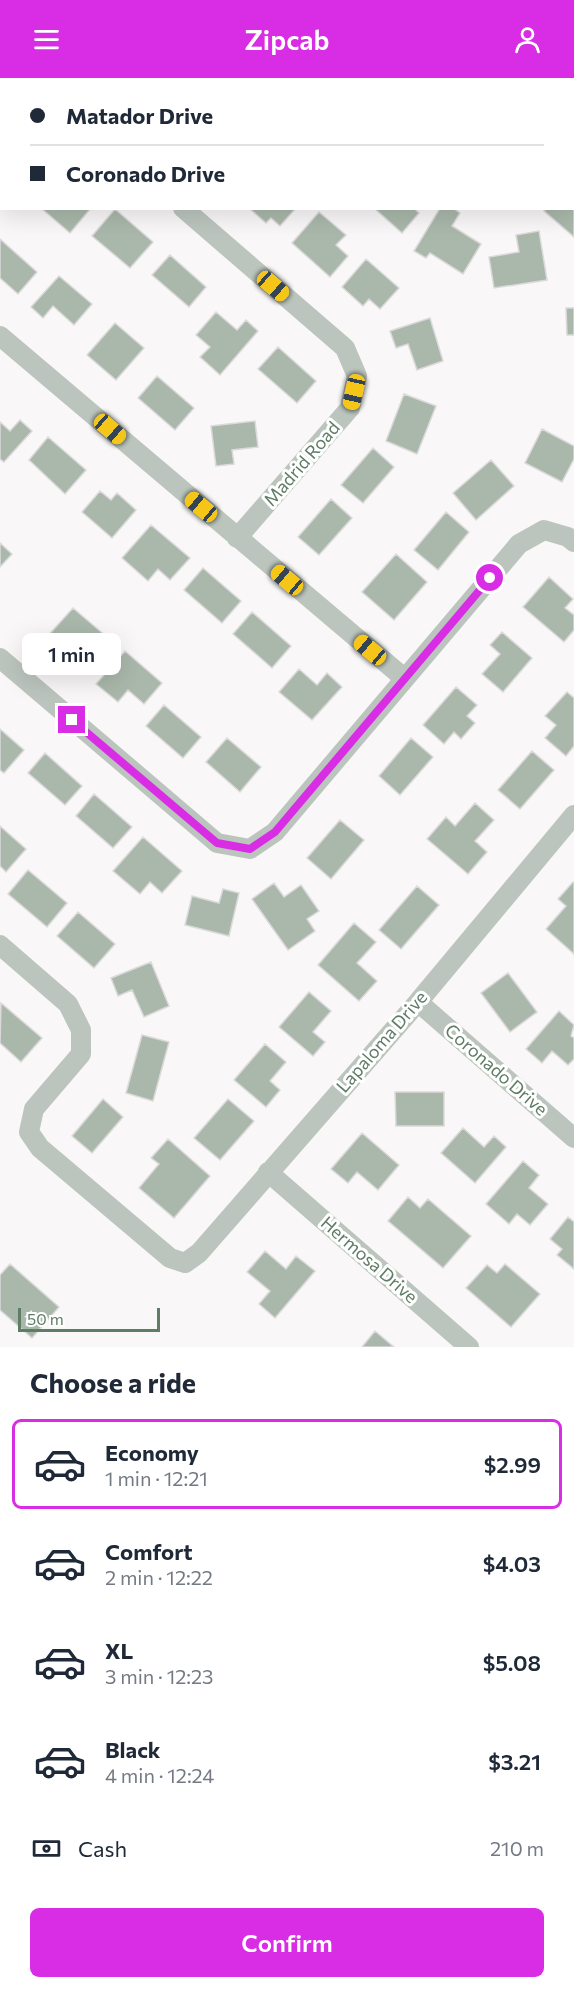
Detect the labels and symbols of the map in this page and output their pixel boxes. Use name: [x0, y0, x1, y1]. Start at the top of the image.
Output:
car: [254, 267, 292, 305]
car: [341, 372, 367, 412]
car: [91, 410, 129, 448]
street label: Madrid Road: [259, 417, 344, 510]
car: [181, 489, 221, 525]
car: [267, 562, 307, 598]
route start: [476, 564, 503, 591]
car: [350, 632, 390, 668]
callout: 1 min: [22, 633, 122, 675]
route end: [58, 706, 85, 733]
street label: Lapaloma Drive: [331, 986, 431, 1097]
street label: Coronado Drive: [441, 1019, 552, 1120]
street label: Hermosa Drive: [317, 1211, 423, 1307]
scale bar: [18, 1305, 160, 1332]

